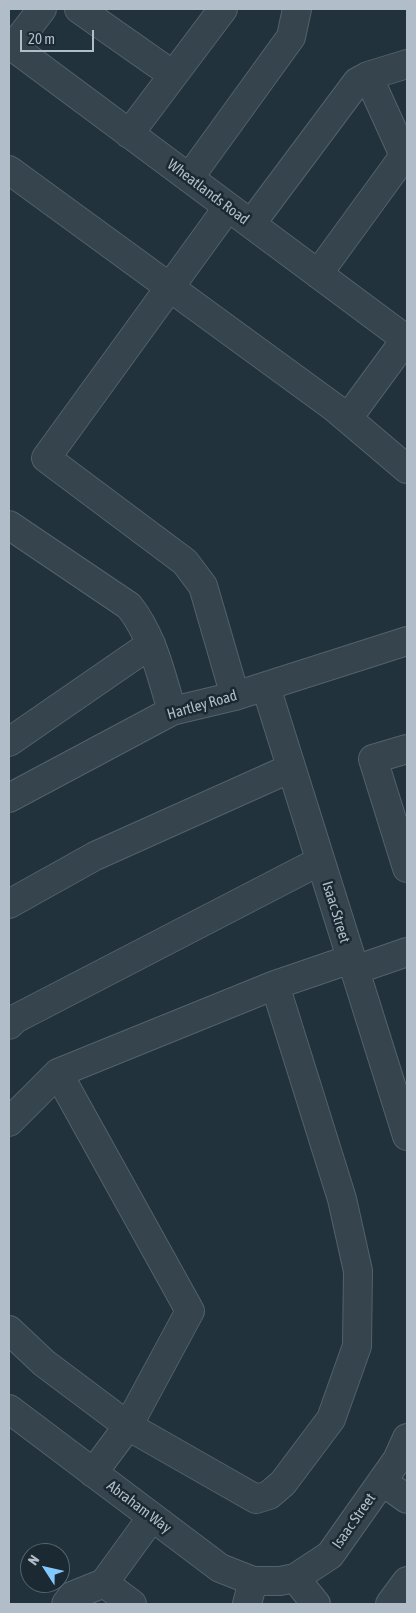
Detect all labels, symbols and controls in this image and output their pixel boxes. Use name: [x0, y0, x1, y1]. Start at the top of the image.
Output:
scale bar: [22, 20, 96, 52]
text: 20 m: [28, 30, 55, 47]
street label: Wheatlands Road: [164, 155, 252, 229]
street label: Hartley Road: [165, 686, 239, 724]
street label: Isaac Street: [318, 879, 354, 945]
street label: Abraham Way: [103, 1477, 175, 1537]
street label: Isaac Street: [328, 1490, 380, 1552]
north arrow: [20, 1543, 70, 1593]
text: N: [25, 1552, 42, 1568]

